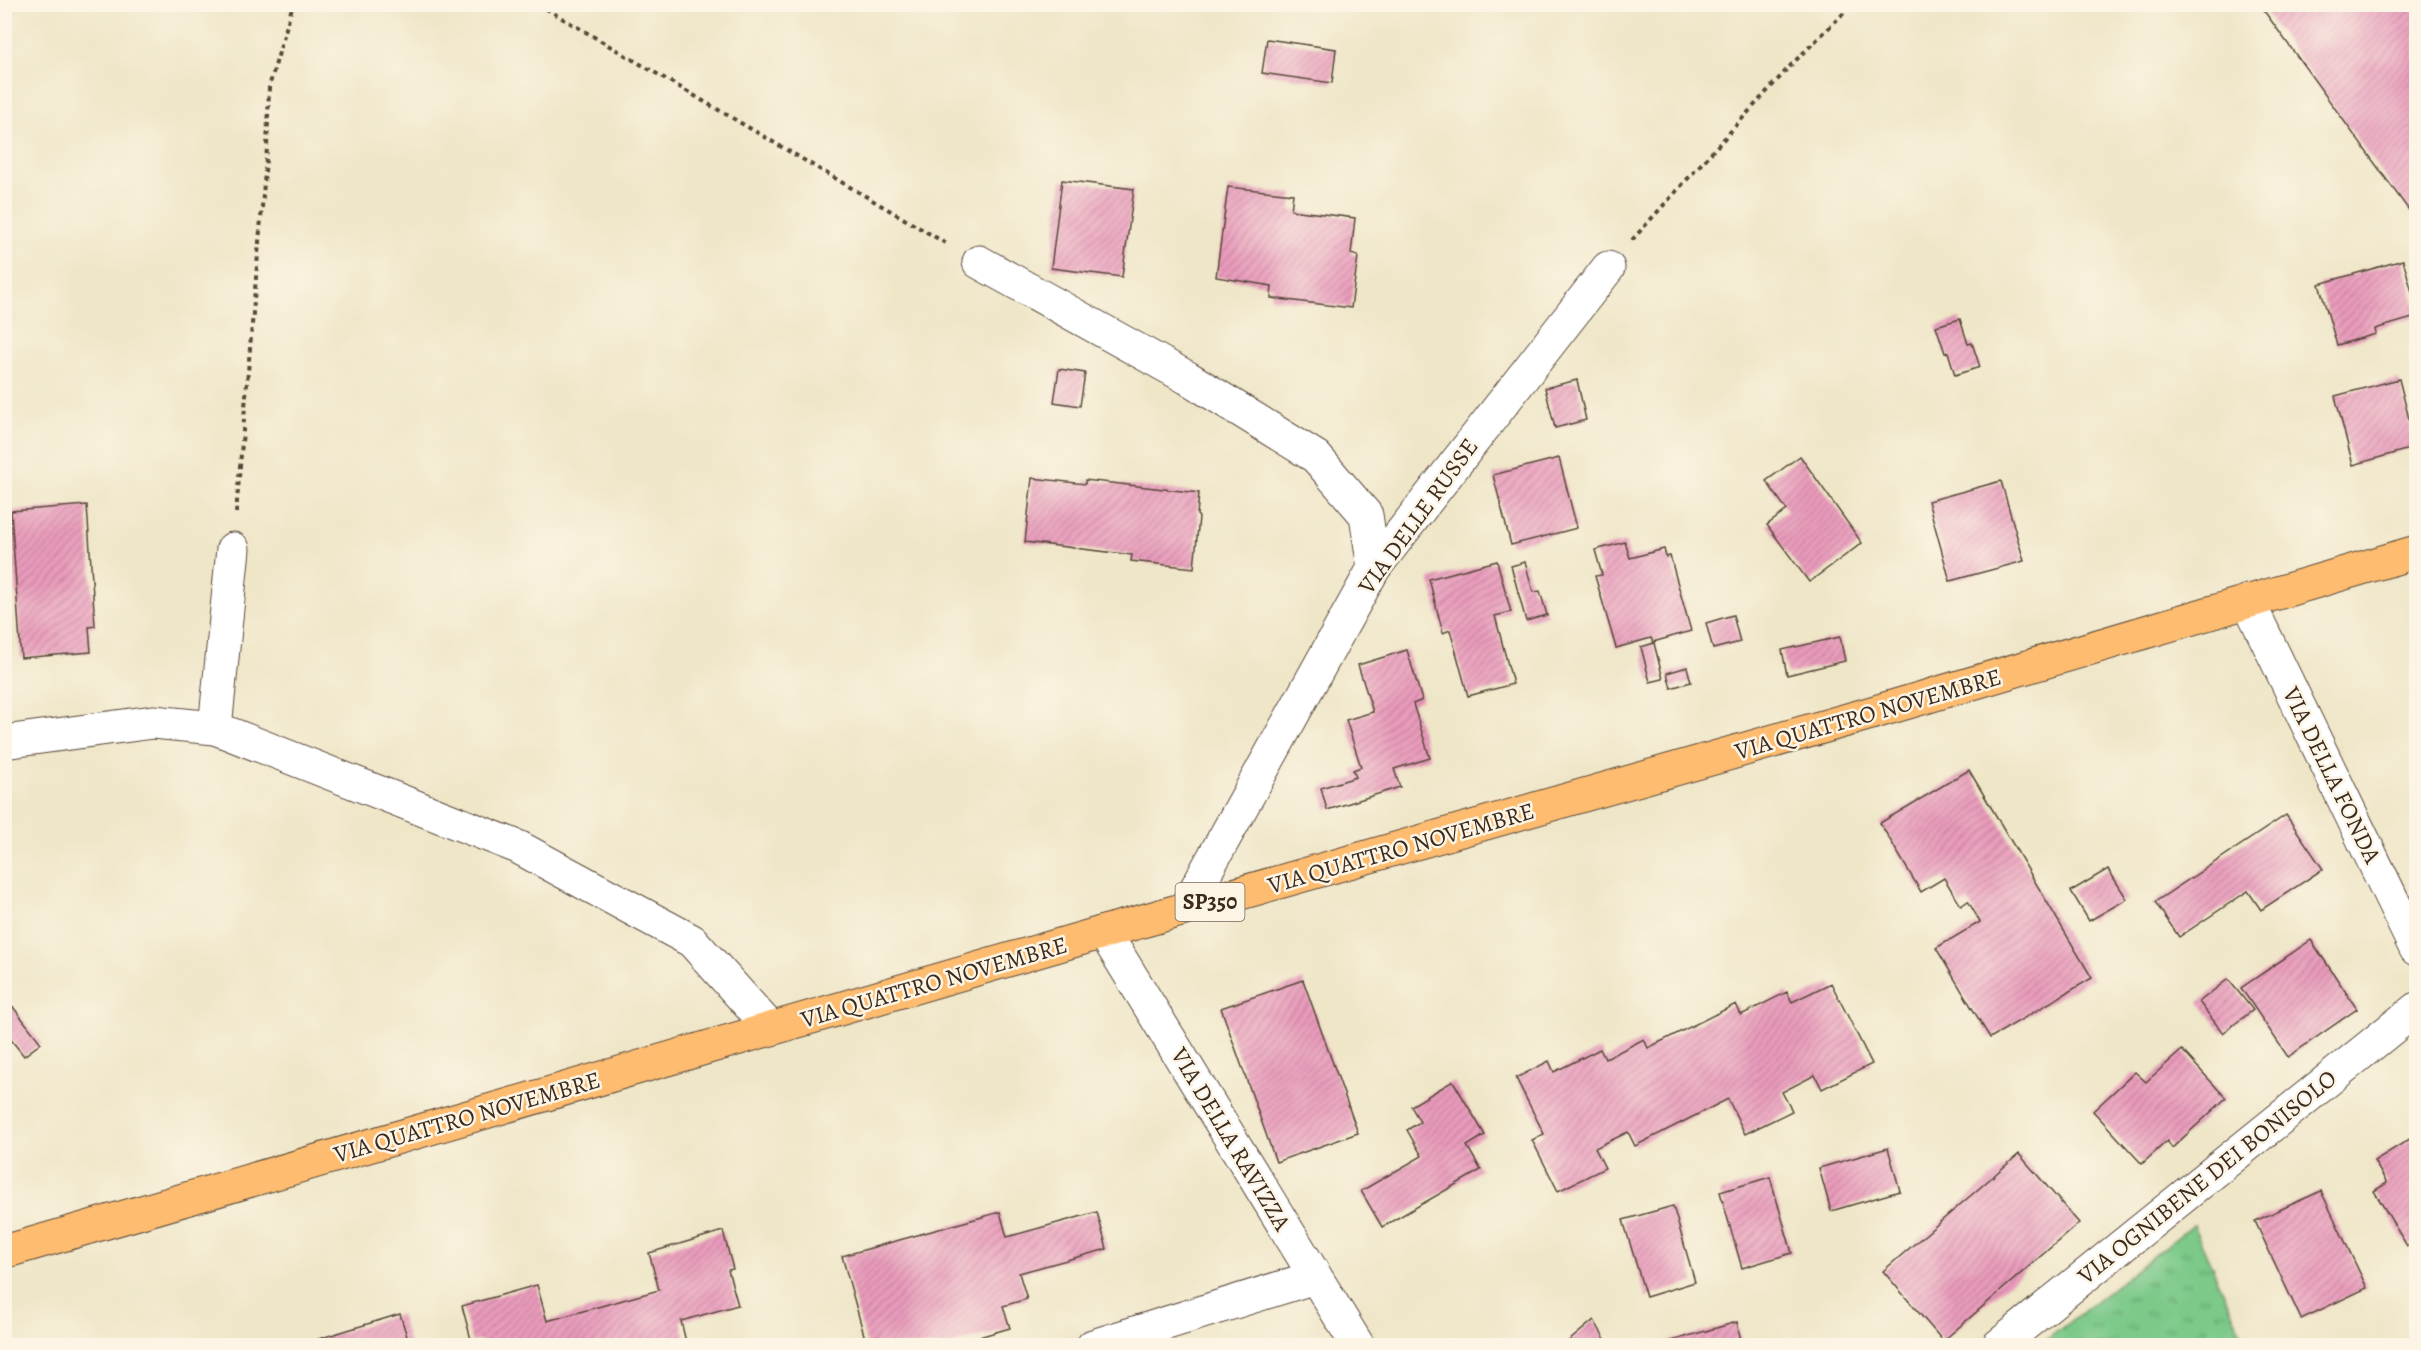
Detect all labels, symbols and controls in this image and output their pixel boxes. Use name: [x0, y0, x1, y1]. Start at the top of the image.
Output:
street label: VIA DELLE RUSSE: [1350, 432, 1485, 601]
street label: VIA QUATTRO NOVEMBRE: [1730, 661, 2005, 768]
street label: VIA DELLA FONDA: [2275, 681, 2389, 869]
street label: VIA QUATTRO NOVEMBRE: [1263, 795, 1538, 902]
road number: SP350: [1176, 883, 1244, 921]
street label: VIA QUATTRO NOVEMBRE: [796, 929, 1071, 1036]
street label: VIA DELLA RAVIZZA: [1163, 1041, 1299, 1237]
street label: VIA OGNIBENE DEI BONISOLO: [2070, 1062, 2343, 1292]
street label: VIA QUATTRO NOVEMBRE: [329, 1064, 604, 1171]

